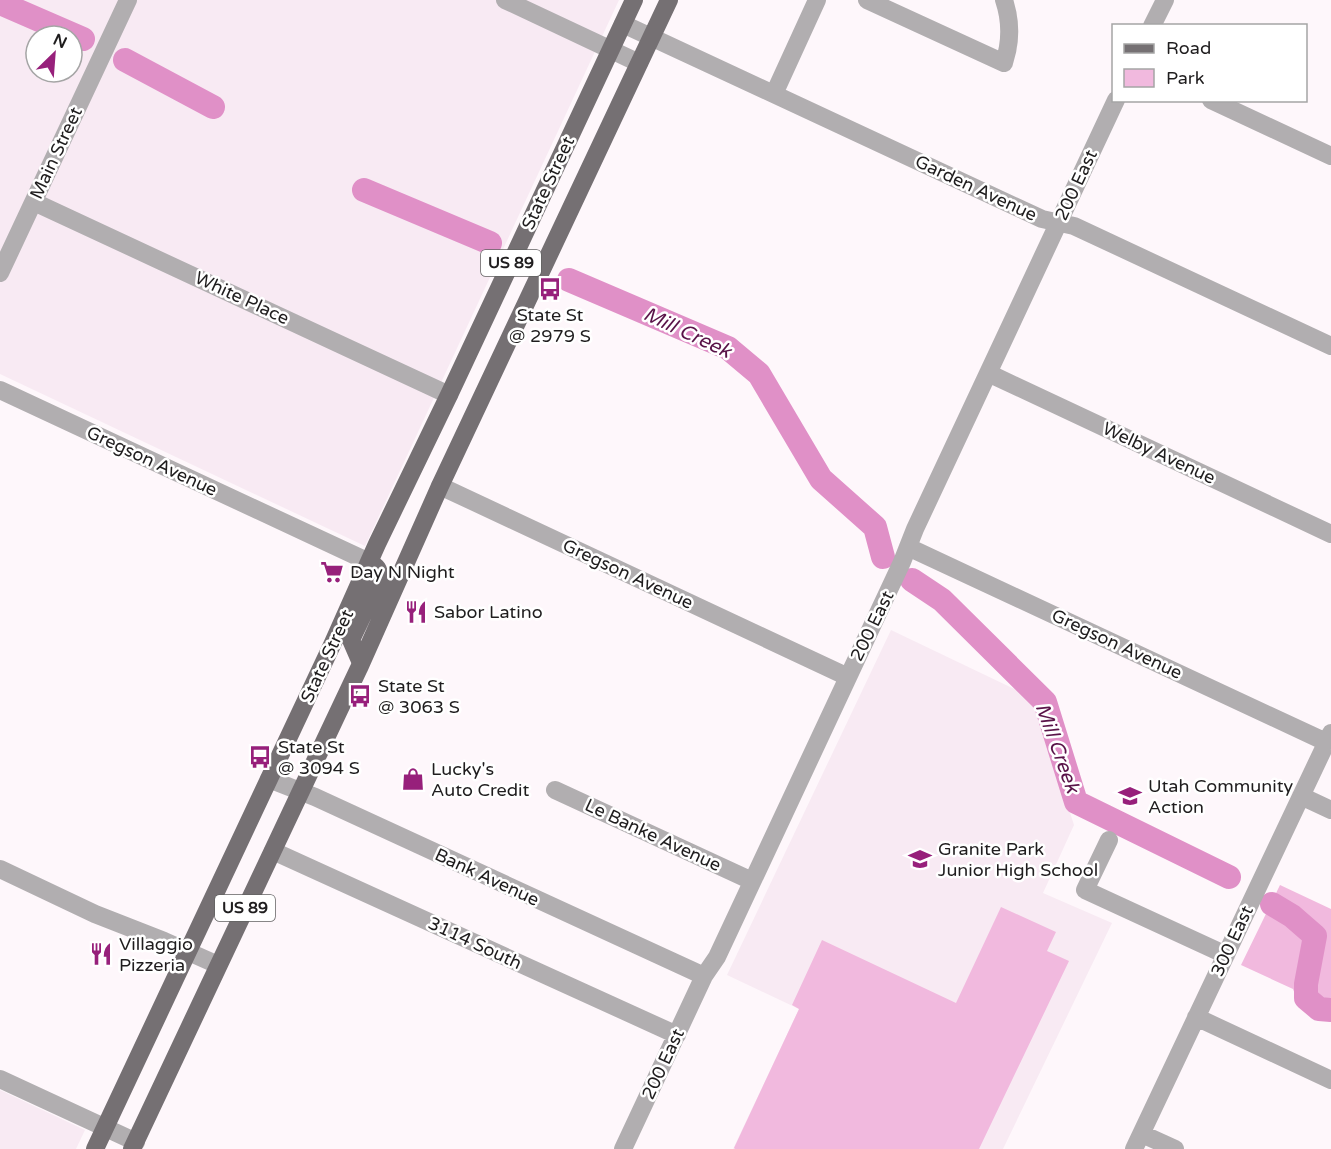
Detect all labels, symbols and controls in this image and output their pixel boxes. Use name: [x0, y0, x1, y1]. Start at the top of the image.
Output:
north arrow: [24, 24, 84, 84]
legend: [1112, 24, 1307, 102]
text: N: [50, 30, 70, 53]
text: Road: [1166, 37, 1211, 59]
text: Park: [1166, 67, 1205, 89]
street label: Main Street: [25, 103, 87, 203]
street label: State Street: [517, 133, 579, 233]
street label: 200 East: [1050, 146, 1102, 224]
street label: Garden Avenue: [912, 150, 1040, 226]
road number: US 89: [481, 250, 541, 276]
street label: White Place: [191, 267, 293, 329]
bus stop icon: State St @ 2979 S: [537, 276, 563, 302]
water label: Mill Creek: [639, 302, 737, 365]
place label: State St @ 2979 S: [509, 304, 591, 347]
street label: Welby Avenue: [1099, 417, 1219, 489]
street label: Gregson Avenue: [83, 421, 221, 501]
street label: Gregson Avenue: [559, 534, 697, 614]
supermarket icon: Day N Night: [319, 559, 345, 585]
place label: Day N Night: [350, 561, 455, 583]
street label: 200 East: [846, 587, 898, 665]
restaurant icon: Sabor Latino: [403, 599, 429, 625]
place label: Sabor Latino: [434, 601, 543, 623]
street label: Gregson Avenue: [1048, 604, 1186, 684]
street label: State Street: [296, 606, 358, 706]
place label: State St @ 3063 S: [378, 675, 460, 718]
bus stop icon: State St @ 3063 S: [347, 683, 373, 709]
water label: Mill Creek: [1030, 700, 1085, 798]
place label: State St @ 3094 S: [278, 736, 360, 779]
bus stop icon: State St @ 3094 S: [247, 744, 273, 770]
place label: Lucky's Auto Credit: [431, 758, 530, 801]
shop icon: Lucky's Auto Credit: [400, 766, 426, 792]
place label: Utah Community Action: [1148, 775, 1293, 818]
school or university icon: Utah Community Action: [1117, 783, 1143, 809]
street label: Le Banke Avenue: [581, 794, 725, 876]
place label: Granite Park Junior High School: [938, 838, 1098, 881]
street label: Bank Avenue: [431, 843, 543, 911]
school or university icon: Granite Park Junior High School: [907, 846, 933, 872]
road number: US 89: [215, 895, 275, 921]
street label: 300 East: [1206, 902, 1258, 980]
street label: 3114 South: [425, 912, 525, 974]
place label: Villaggio Pizzeria: [119, 933, 193, 976]
restaurant icon: Villaggio Pizzeria: [88, 941, 114, 967]
street label: 200 East: [637, 1025, 689, 1103]

